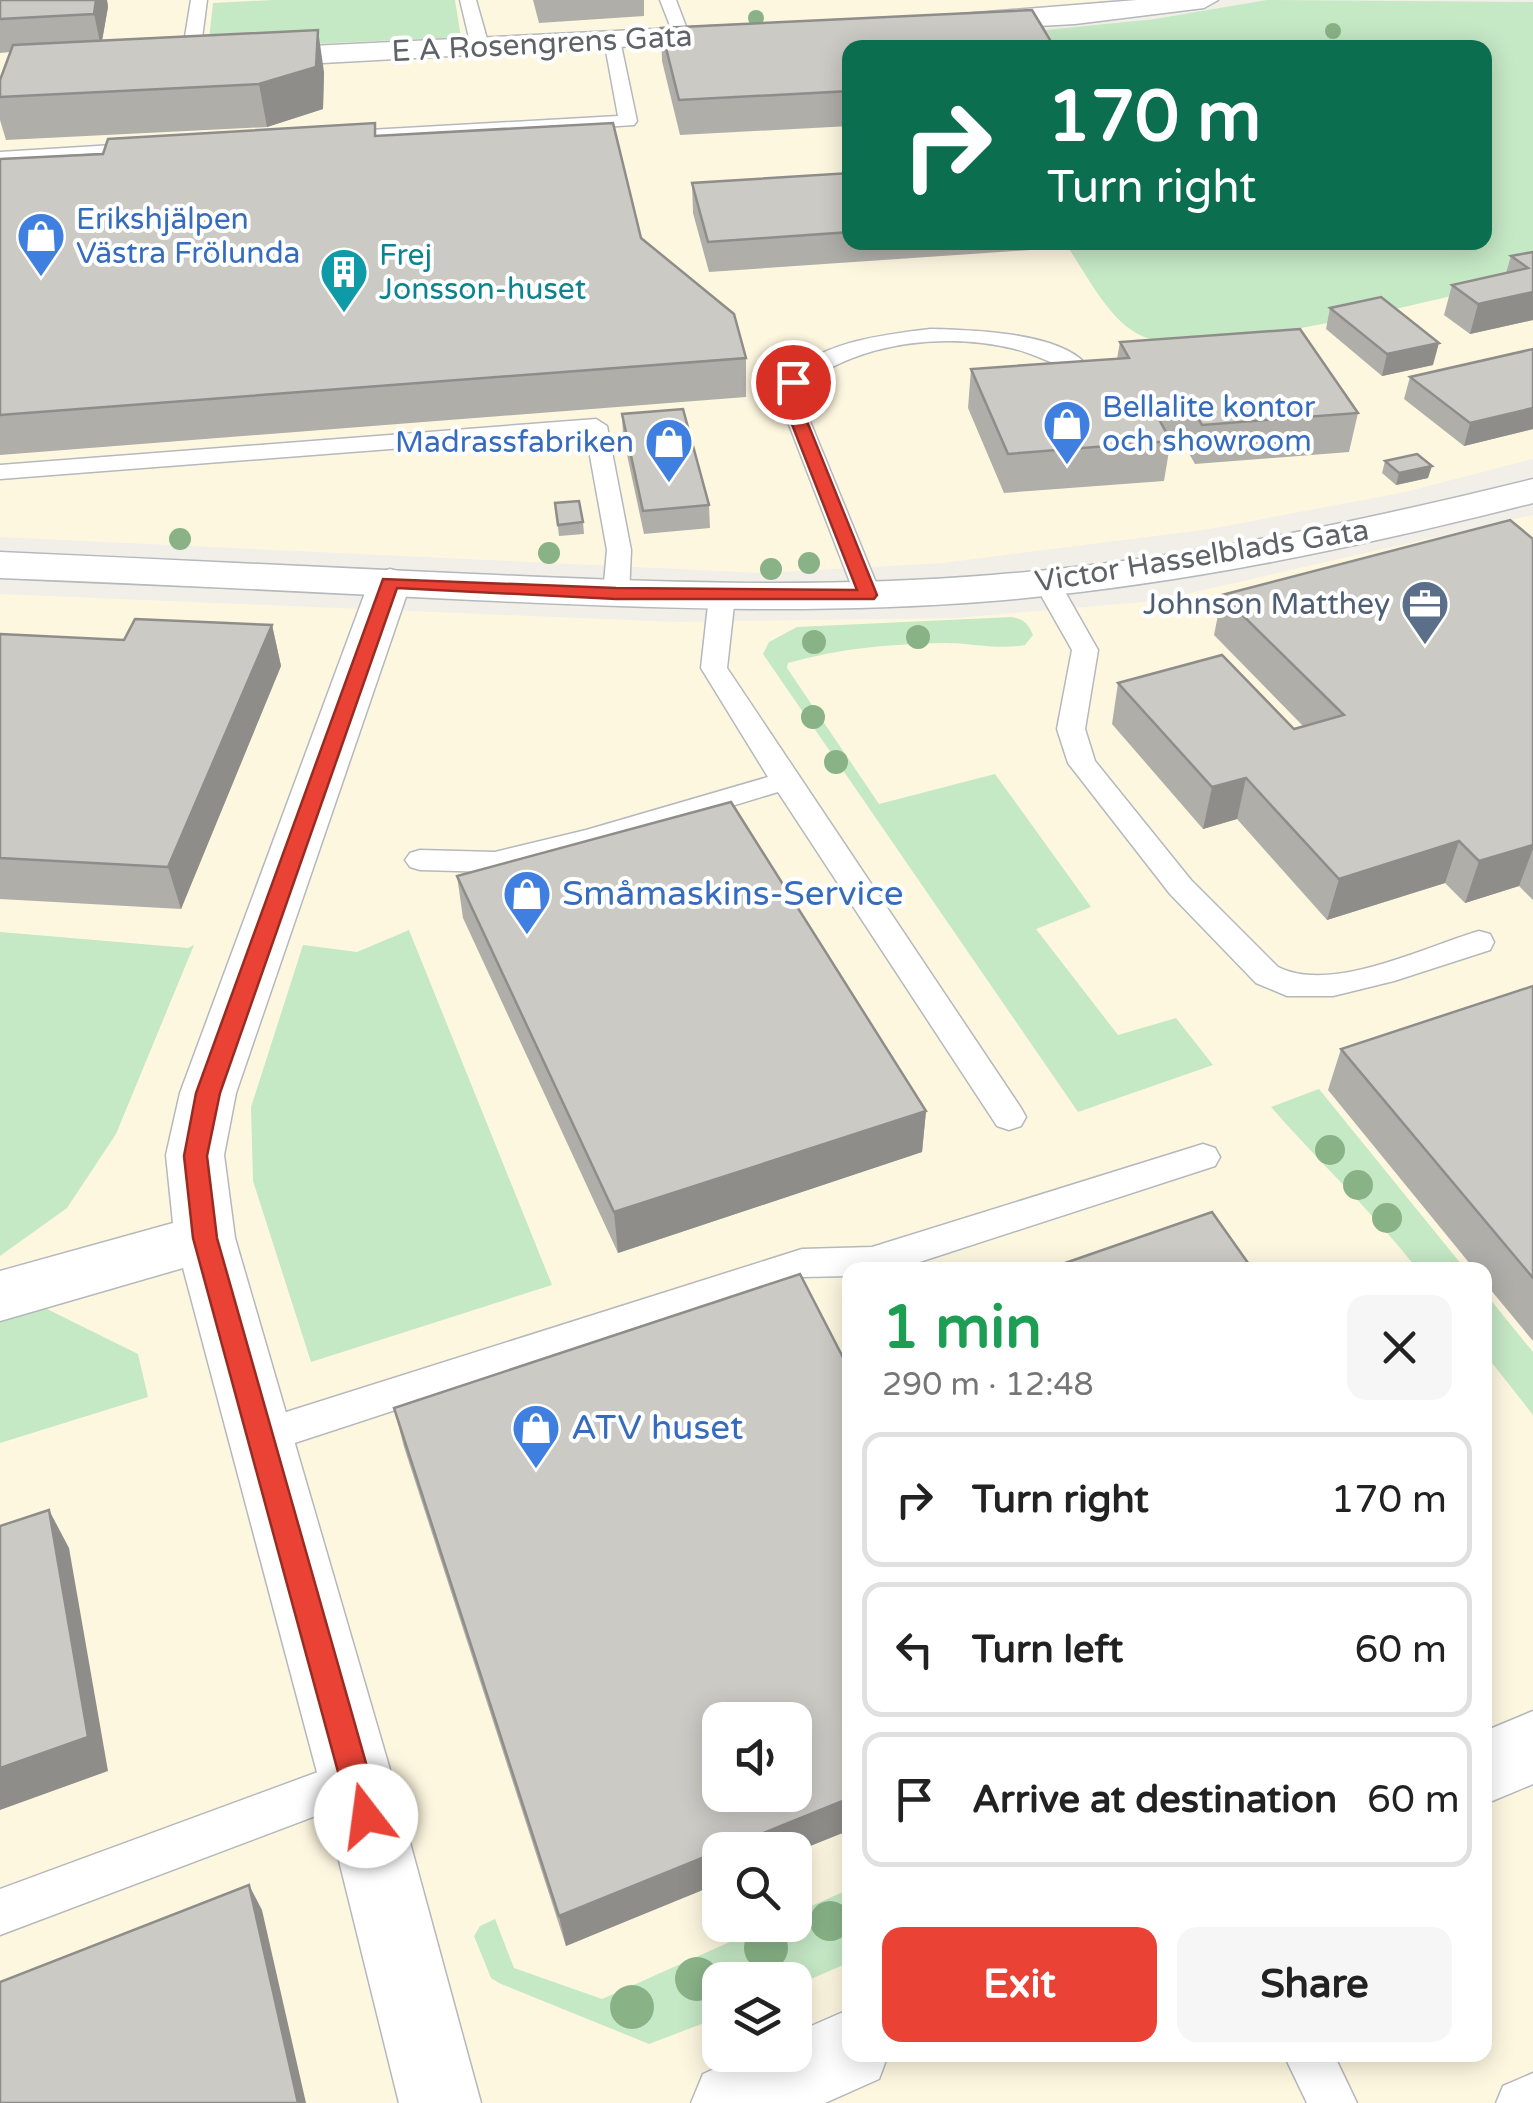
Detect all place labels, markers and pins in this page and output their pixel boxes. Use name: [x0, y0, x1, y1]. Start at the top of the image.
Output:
place label: Erikshjälpen Västra Frölunda: [76, 201, 300, 272]
shop icon: Erikshjälpen Västra Frölunda: [15, 210, 67, 278]
place label: Frej Jonsson-huset: [379, 237, 586, 308]
building icon: Frej Jonsson-huset: [318, 246, 370, 314]
pin: [751, 340, 836, 425]
place label: Bellalite kontor och showroom: [1102, 389, 1316, 460]
shop icon: Bellalite kontor och showroom: [1041, 398, 1093, 466]
shop icon: Madrassfabriken: [643, 416, 695, 484]
place label: Madrassfabriken: [395, 424, 634, 461]
office icon: Johnson Matthey: [1399, 578, 1451, 646]
place label: Johnson Matthey: [1143, 586, 1390, 623]
shop icon: Småmaskins-Service: [501, 868, 553, 936]
place label: Småmaskins-Service: [562, 873, 904, 915]
shop icon: ATV huset: [510, 1402, 562, 1470]
place label: ATV huset: [571, 1407, 743, 1449]

